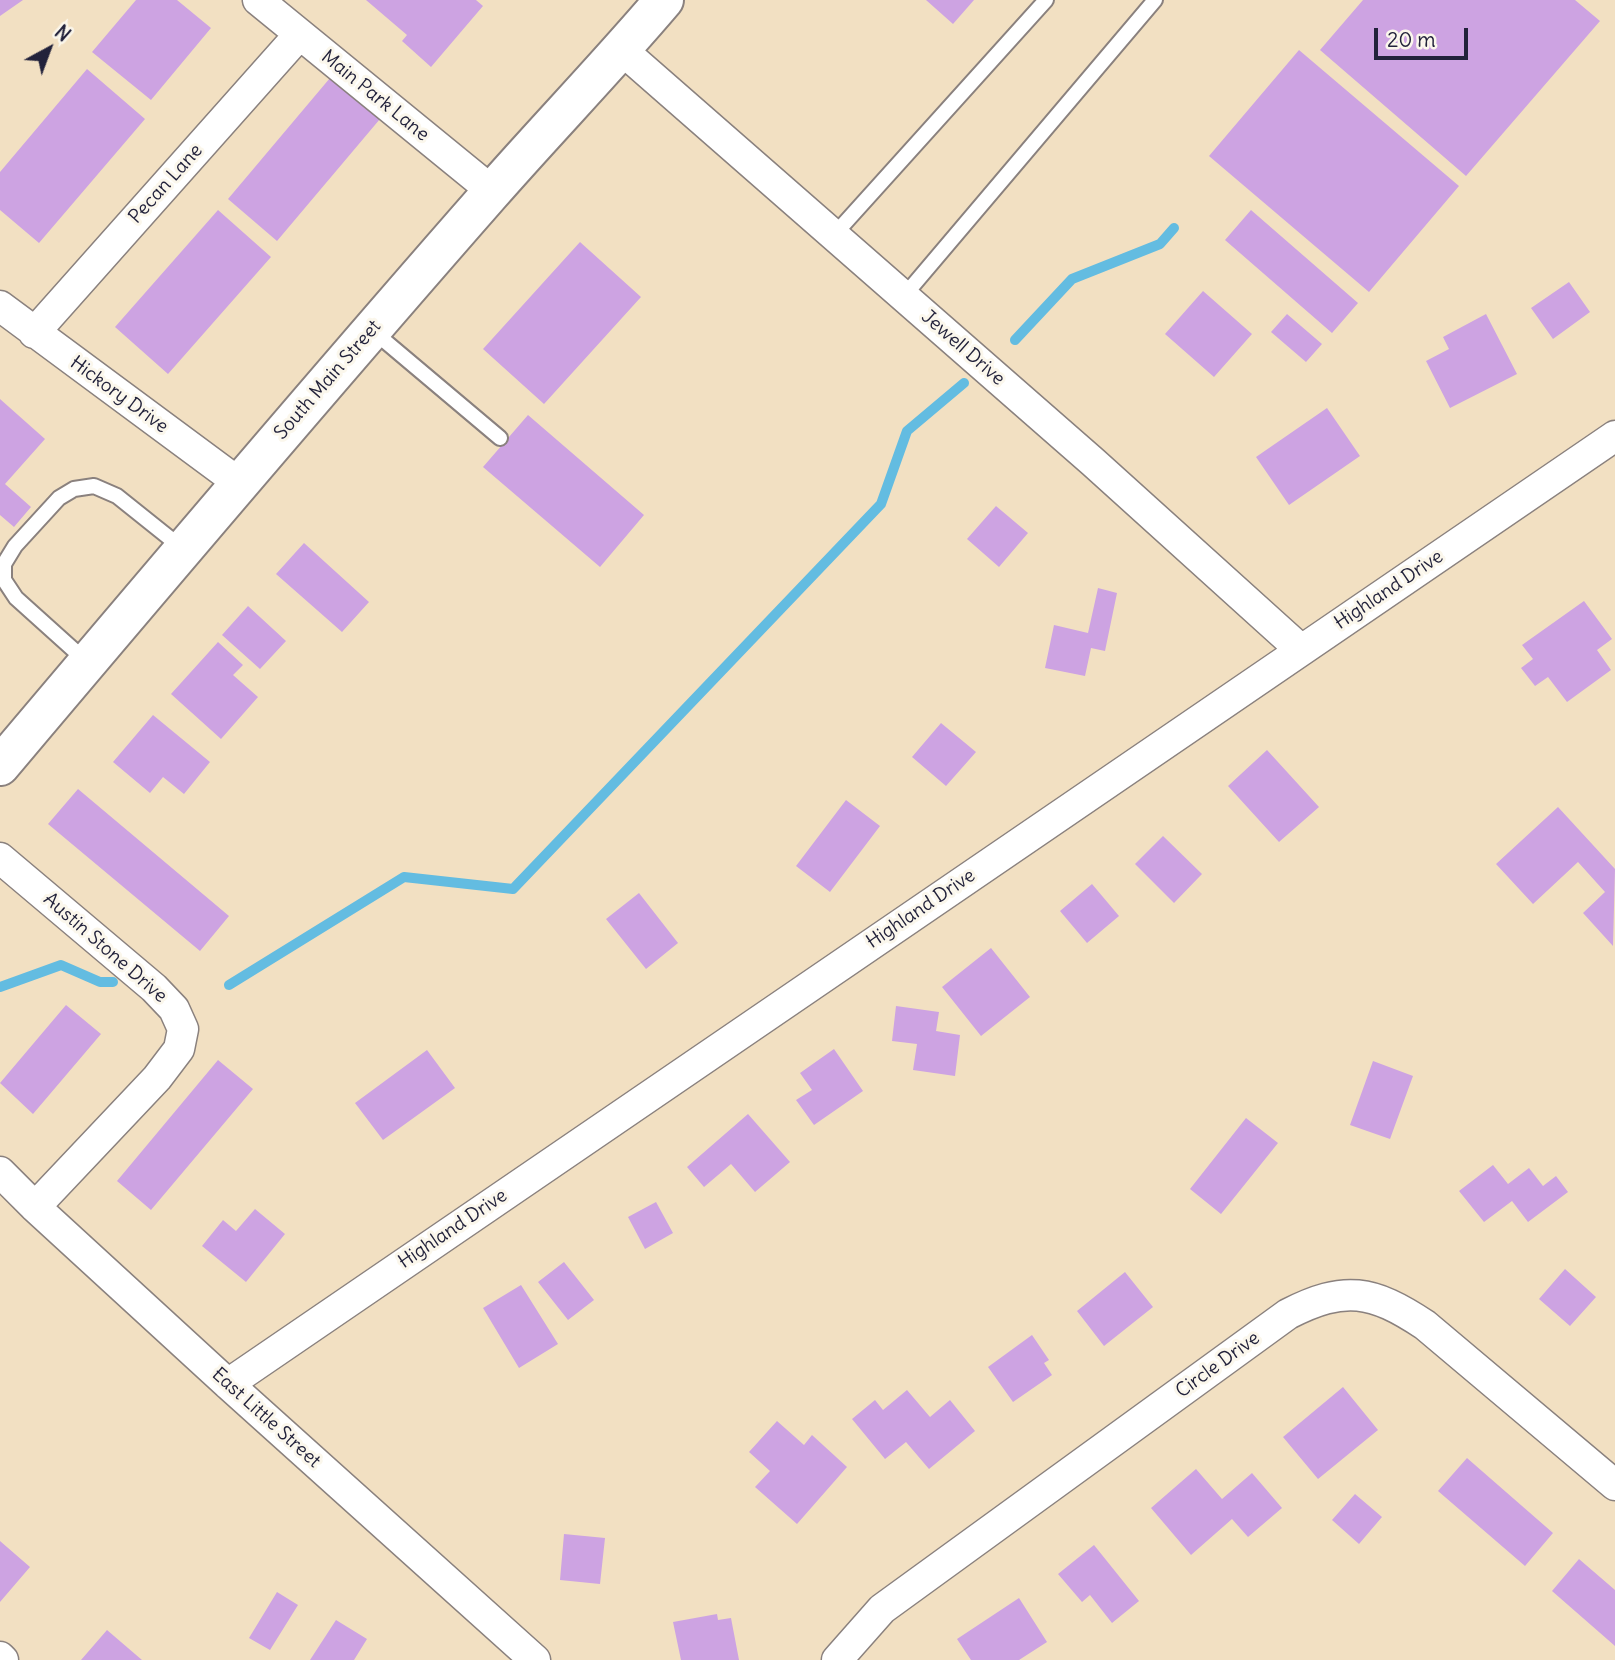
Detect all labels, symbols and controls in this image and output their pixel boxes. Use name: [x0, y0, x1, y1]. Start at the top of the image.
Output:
north arrow: [14, 14, 84, 84]
scale bar: [1377, 14, 1472, 58]
text: N: [50, 20, 76, 47]
text: 20 m: [1387, 26, 1436, 53]
street label: Main Park Lane: [317, 46, 433, 146]
street label: Pecan Lane: [124, 140, 208, 228]
street label: Jewell Drive: [917, 306, 1009, 390]
street label: South Main Street: [270, 316, 386, 444]
street label: Hickory Drive: [65, 352, 173, 438]
street label: Highland Drive: [1330, 545, 1448, 635]
street label: Highland Drive: [862, 864, 980, 954]
street label: Austin Stone Drive: [39, 888, 171, 1008]
street label: Highland Drive: [394, 1184, 512, 1274]
street label: Circle Drive: [1172, 1327, 1264, 1403]
street label: East Little Street: [207, 1363, 325, 1473]

